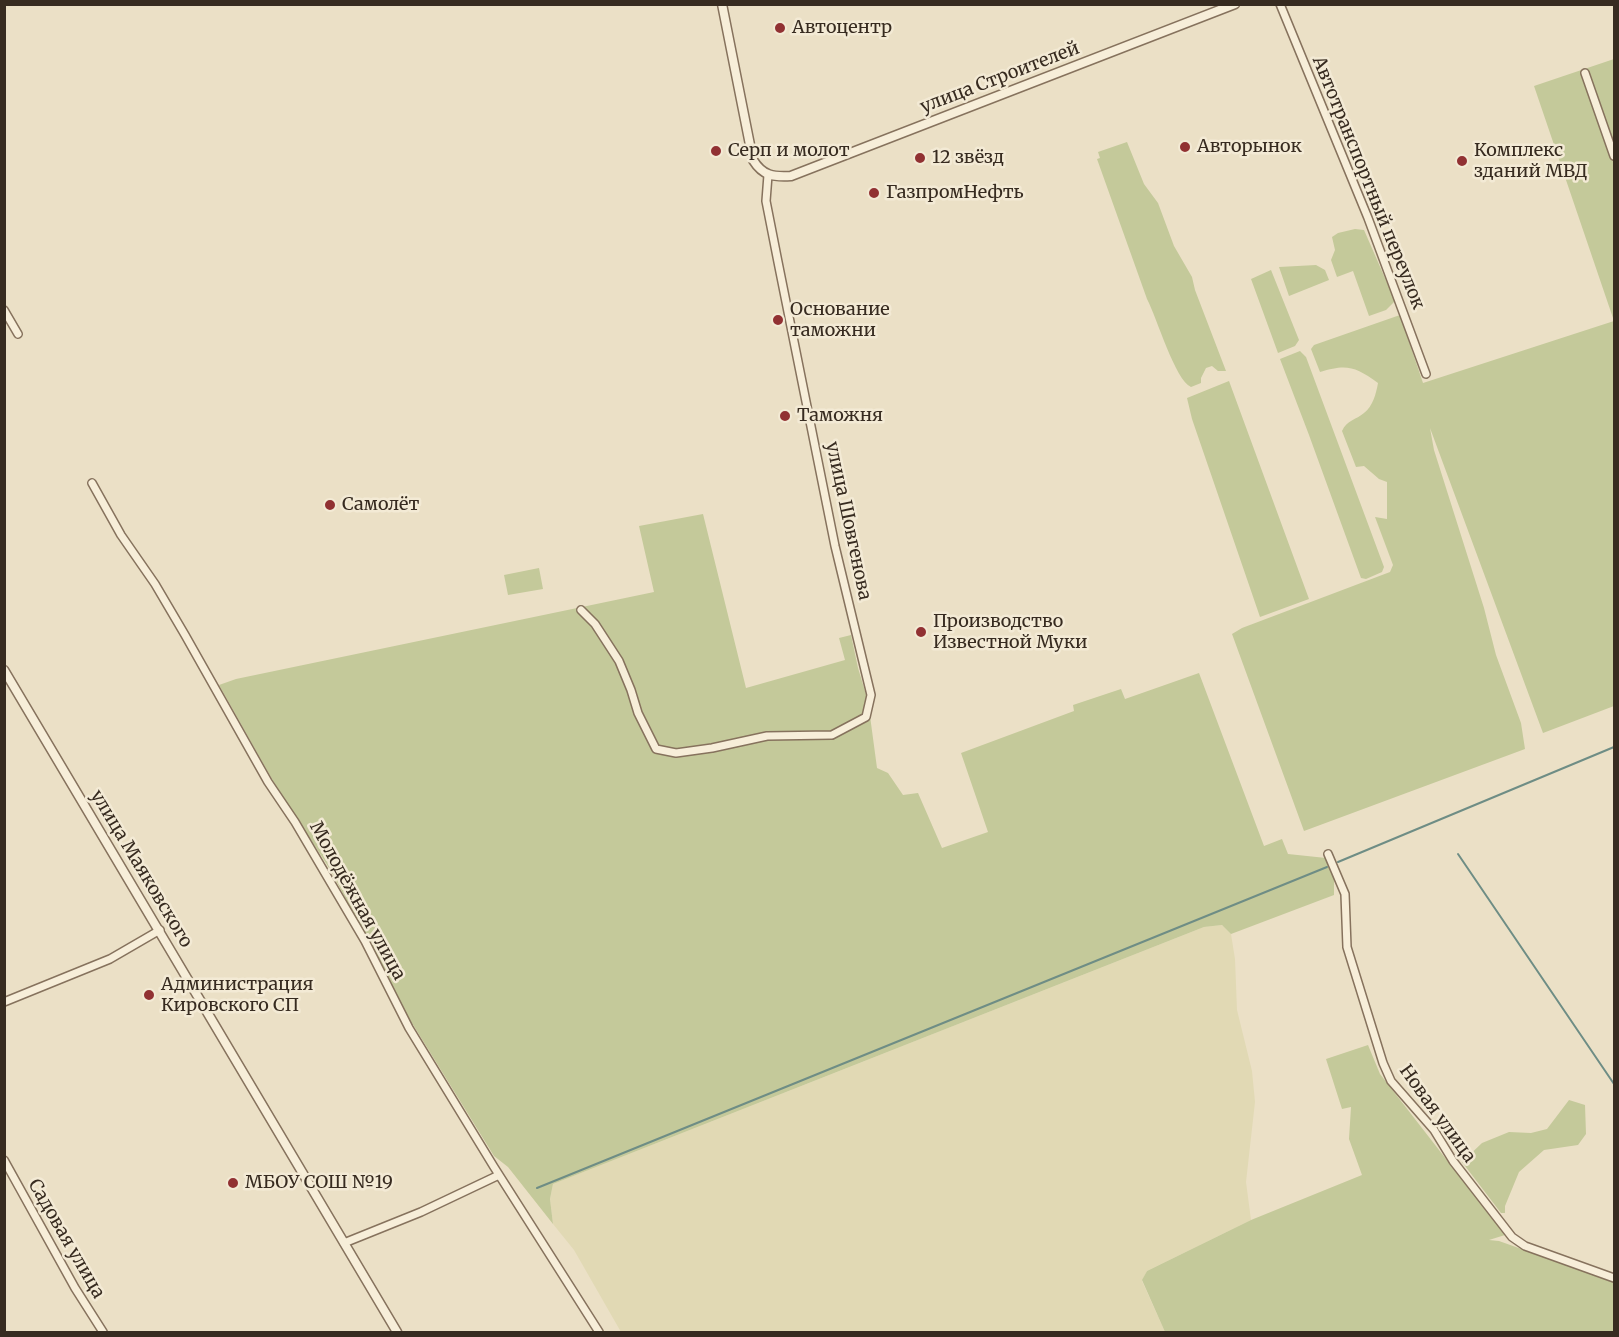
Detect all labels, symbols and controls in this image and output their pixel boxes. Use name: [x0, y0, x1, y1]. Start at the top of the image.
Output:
place label: Автоцентр: [792, 17, 892, 39]
marker: Автоцентр: [773, 21, 787, 35]
street label: улица Строителей: [917, 38, 1083, 118]
street label: Автотранспортный переулок: [1307, 53, 1429, 313]
place label: Авторынок: [1197, 136, 1302, 158]
place label: Серп и молот: [728, 140, 850, 162]
marker: Авторынок: [1178, 140, 1192, 154]
place label: Комплекс зданий МВД: [1474, 140, 1588, 182]
marker: Серп и молот: [709, 144, 723, 158]
place label: 12 звёзд: [932, 147, 1004, 169]
marker: 12 звёзд: [913, 151, 927, 165]
marker: Комплекс зданий МВД: [1455, 154, 1469, 168]
place label: ГазпромНефть: [886, 182, 1024, 204]
marker: ГазпромНефть: [867, 186, 881, 200]
place label: Основание таможни: [790, 299, 890, 342]
marker: Основание таможни: [771, 313, 785, 327]
place label: Таможня: [797, 405, 883, 427]
marker: Таможня: [778, 409, 792, 423]
street label: улица Шовгенова: [821, 440, 875, 602]
place label: Самолёт: [342, 494, 419, 516]
marker: Самолёт: [323, 498, 337, 512]
place label: Производство Известной Муки: [933, 611, 1088, 654]
marker: Производство Известной Муки: [914, 625, 928, 639]
street label: улица Маяковского: [85, 786, 197, 952]
street label: Молодёжная улица: [304, 818, 410, 984]
place label: Администрация Кировского СП: [161, 974, 313, 1016]
marker: Администрация Кировского СП: [142, 988, 156, 1002]
street label: Новая улица: [1394, 1061, 1480, 1167]
place label: МБОУ СОШ №19: [245, 1172, 393, 1194]
street label: Садовая улица: [23, 1176, 109, 1302]
marker: МБОУ СОШ №19: [226, 1176, 240, 1190]

